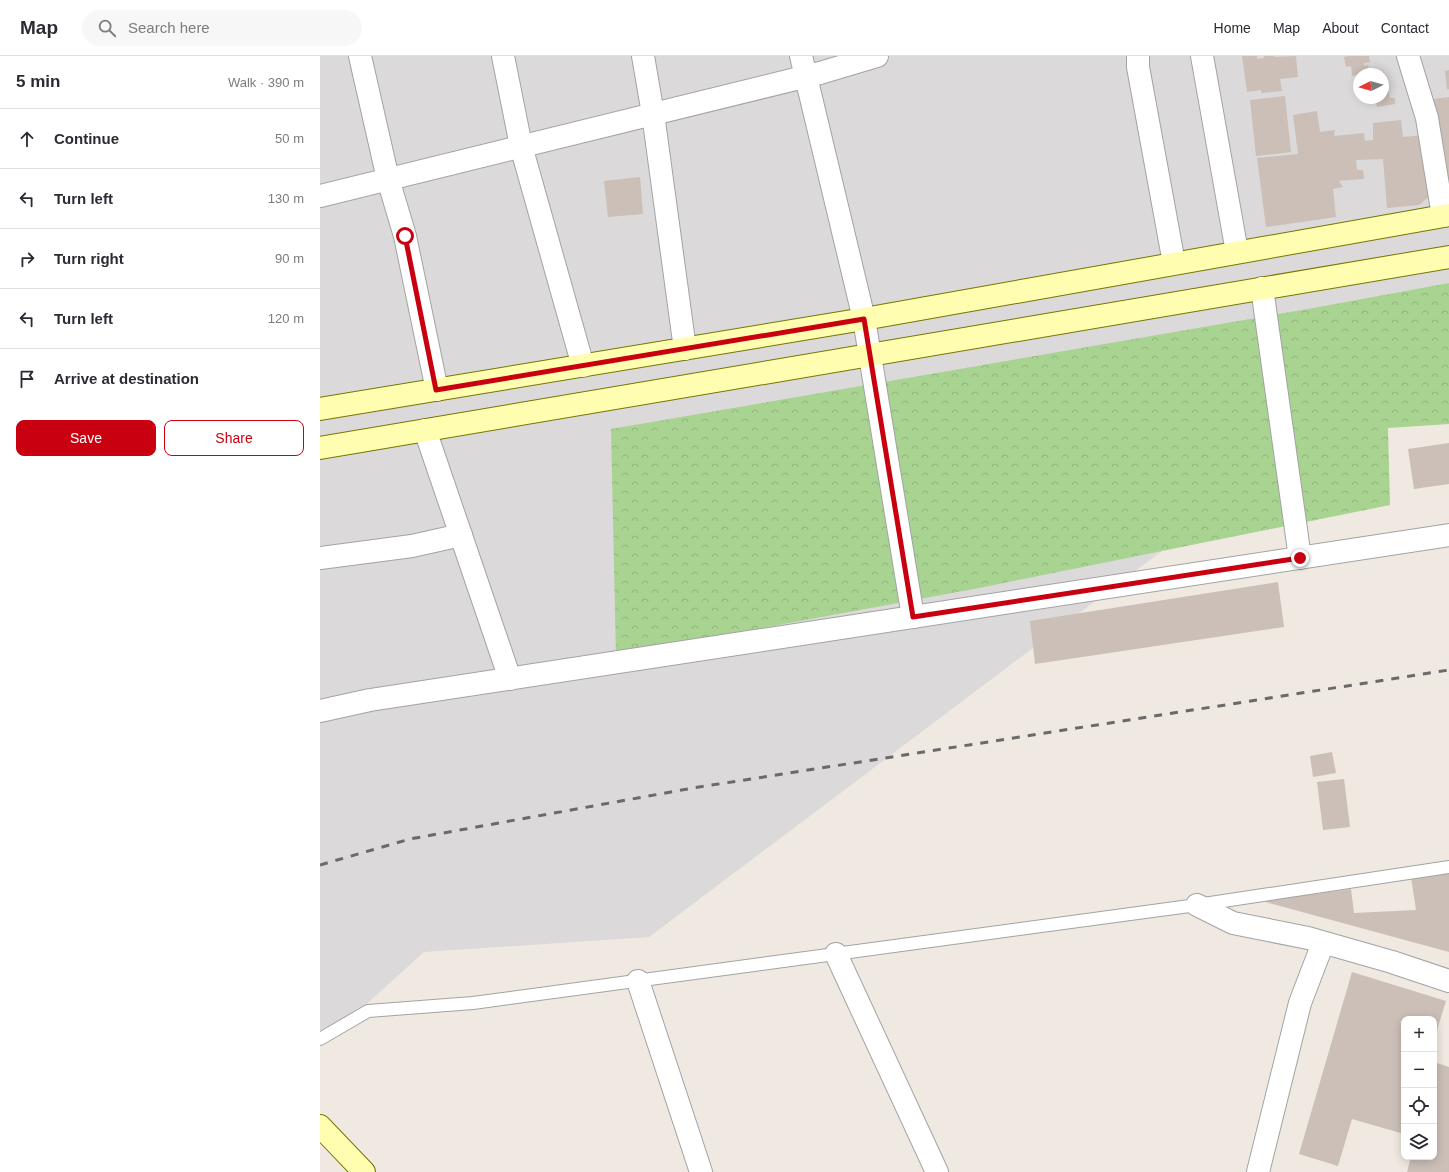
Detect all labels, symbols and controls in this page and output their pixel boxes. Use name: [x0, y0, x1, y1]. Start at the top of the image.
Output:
search box: [82, 10, 362, 46]
text: Map: [20, 17, 58, 38]
icon: search: [96, 17, 118, 39]
text: Search here: [128, 19, 210, 36]
text: Home: [1214, 20, 1251, 36]
text: Map: [1273, 20, 1300, 36]
text: About: [1322, 20, 1359, 36]
text: Contact: [1381, 20, 1429, 36]
north arrow: [1353, 68, 1389, 104]
text: 5 min: [16, 72, 60, 91]
text: Walk · 390 m: [228, 75, 304, 90]
icon: ahead: [16, 128, 38, 150]
text: Continue: [54, 130, 119, 147]
text: 50 m: [275, 131, 304, 146]
icon: left: [16, 188, 38, 210]
text: Turn left: [54, 190, 113, 207]
text: 130 m: [268, 191, 304, 206]
route start: [396, 227, 414, 245]
icon: right: [16, 248, 38, 270]
text: Turn right: [54, 250, 124, 267]
text: 90 m: [275, 251, 304, 266]
icon: left: [16, 308, 38, 330]
text: Turn left: [54, 310, 113, 327]
text: 120 m: [268, 311, 304, 326]
icon: arrive: [16, 368, 38, 390]
text: Arrive at destination: [54, 370, 199, 387]
button: Save: [16, 420, 156, 456]
button: Share: [164, 420, 304, 456]
route end: [1291, 549, 1309, 567]
map controls: [1401, 1016, 1437, 1160]
button: +: [1401, 1016, 1437, 1052]
button: −: [1401, 1052, 1437, 1088]
button: locate: [1401, 1088, 1437, 1124]
button: layers: [1401, 1124, 1437, 1160]

